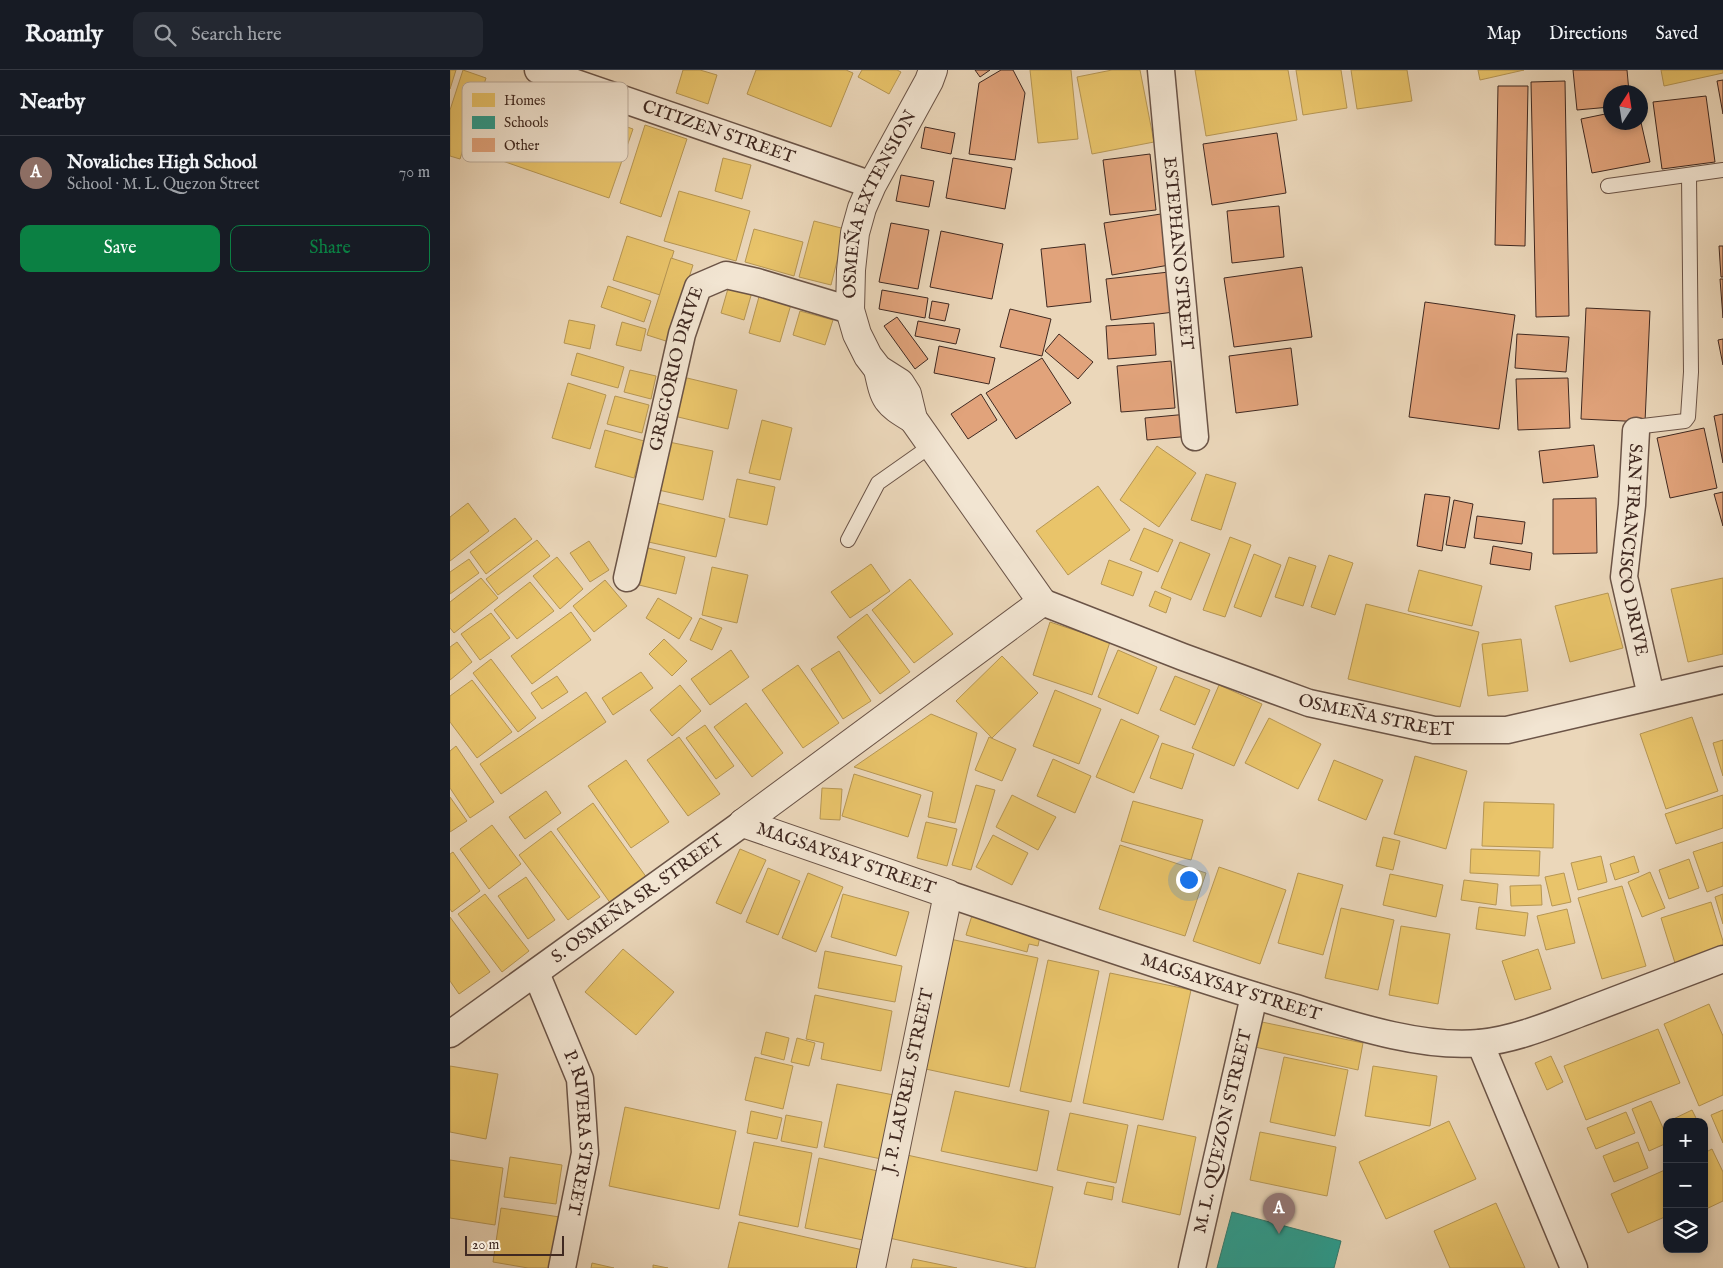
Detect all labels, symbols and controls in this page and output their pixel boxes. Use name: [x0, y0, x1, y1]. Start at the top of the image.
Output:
search box: [133, 12, 483, 57]
text: Roamly: [25, 19, 103, 50]
icon: search: [151, 21, 179, 49]
text: Search here: [191, 23, 282, 47]
text: Map: [1487, 23, 1521, 46]
text: Directions: [1549, 23, 1627, 46]
text: Saved: [1655, 23, 1698, 46]
legend: [462, 82, 628, 162]
north arrow: [1603, 85, 1648, 130]
text: Nearby: [20, 89, 85, 116]
text: Homes: [504, 92, 546, 110]
street label: CITIZEN STREET: [639, 95, 798, 169]
street label: OSMEÑA EXTENSION: [839, 106, 922, 299]
text: Schools: [504, 114, 548, 132]
text: Other: [504, 137, 539, 155]
text: Novaliches High School: [67, 151, 257, 175]
street label: ESTEPHANO STREET: [1158, 156, 1198, 351]
text: A: [31, 163, 41, 183]
text: 70 m: [399, 163, 430, 183]
text: School · M. L. Quezon Street: [67, 175, 259, 195]
button: Save: [20, 225, 220, 272]
button: Share: [230, 225, 430, 272]
street label: GREGORIO DRIVE: [644, 283, 709, 453]
street label: SAN FRANCISCO DRIVE: [1612, 443, 1653, 658]
street label: OSMEÑA STREET: [1295, 688, 1454, 742]
street label: MAGSAYSAY STREET: [753, 817, 939, 900]
street label: S. OSMEÑA SR. STREET: [547, 829, 728, 969]
your location: [1176, 867, 1202, 893]
street label: MAGSAYSAY STREET: [1138, 948, 1324, 1027]
street label: J. P. LAUREL STREET: [878, 987, 940, 1177]
street label: M. L. QUEZON STREET: [1189, 1027, 1257, 1236]
street label: P. RIVERA STREET: [558, 1047, 597, 1217]
map controls: [1663, 1118, 1708, 1253]
button: +: [1663, 1118, 1708, 1163]
button: −: [1663, 1163, 1708, 1208]
pin: A: [1263, 1193, 1295, 1234]
button: layers: [1663, 1208, 1708, 1253]
scale bar: [465, 1233, 564, 1256]
text: 20 m: [472, 1236, 499, 1254]

